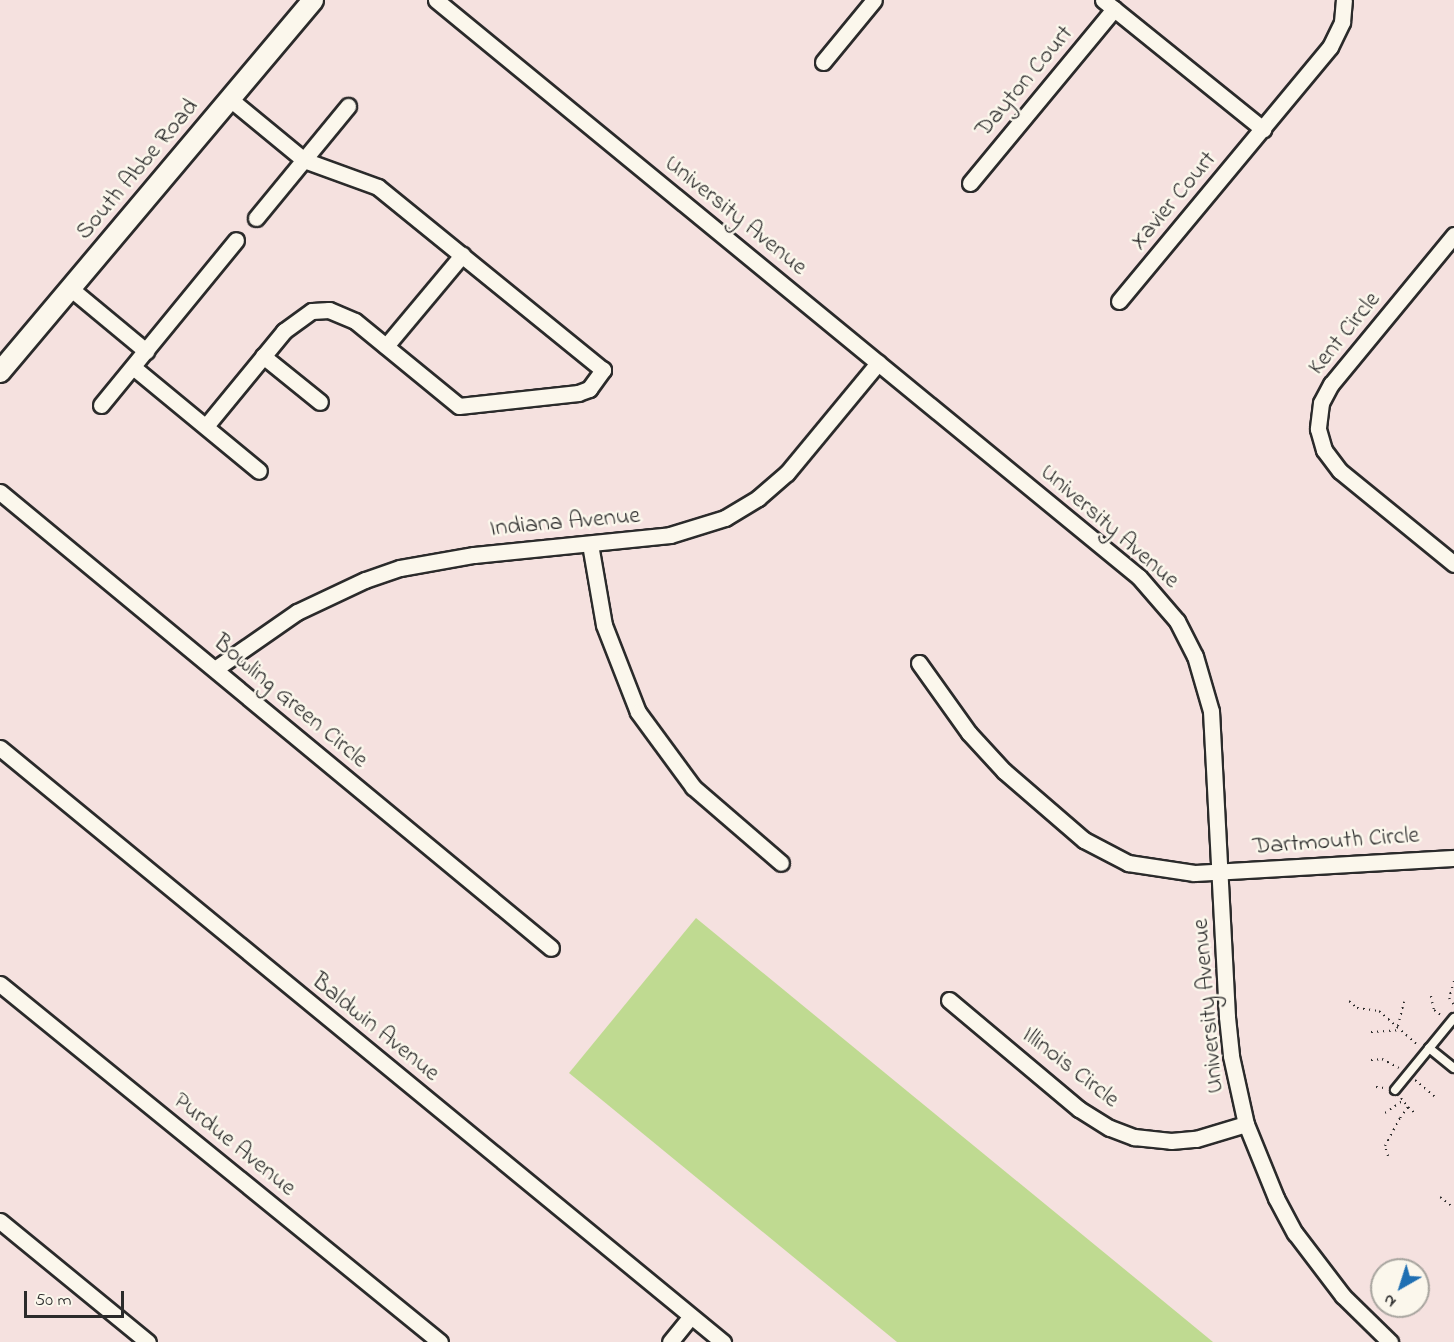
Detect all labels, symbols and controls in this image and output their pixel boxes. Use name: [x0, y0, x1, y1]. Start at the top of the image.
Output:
street label: Dayton Court: [970, 20, 1080, 144]
street label: South Abbe Road: [71, 94, 205, 246]
street label: Xavier Court: [1125, 146, 1223, 256]
street label: University Avenue: [658, 150, 812, 282]
street label: Kent Circle: [1303, 287, 1387, 381]
street label: University Avenue: [1033, 459, 1185, 595]
street label: Indiana Avenue: [489, 502, 641, 544]
street label: Bowling Green Circle: [207, 629, 373, 775]
street label: Dartmouth Circle: [1252, 822, 1420, 862]
street label: University Avenue: [1187, 917, 1231, 1095]
street label: Baldwin Avenue: [305, 968, 445, 1088]
street label: Illinois Circle: [1016, 1021, 1124, 1115]
street label: Purdue Avenue: [167, 1087, 301, 1203]
north arrow: [1370, 1258, 1430, 1318]
scale bar: [27, 1279, 128, 1317]
text: 50 m: [35, 1288, 72, 1314]
text: N: [1378, 1288, 1402, 1313]

